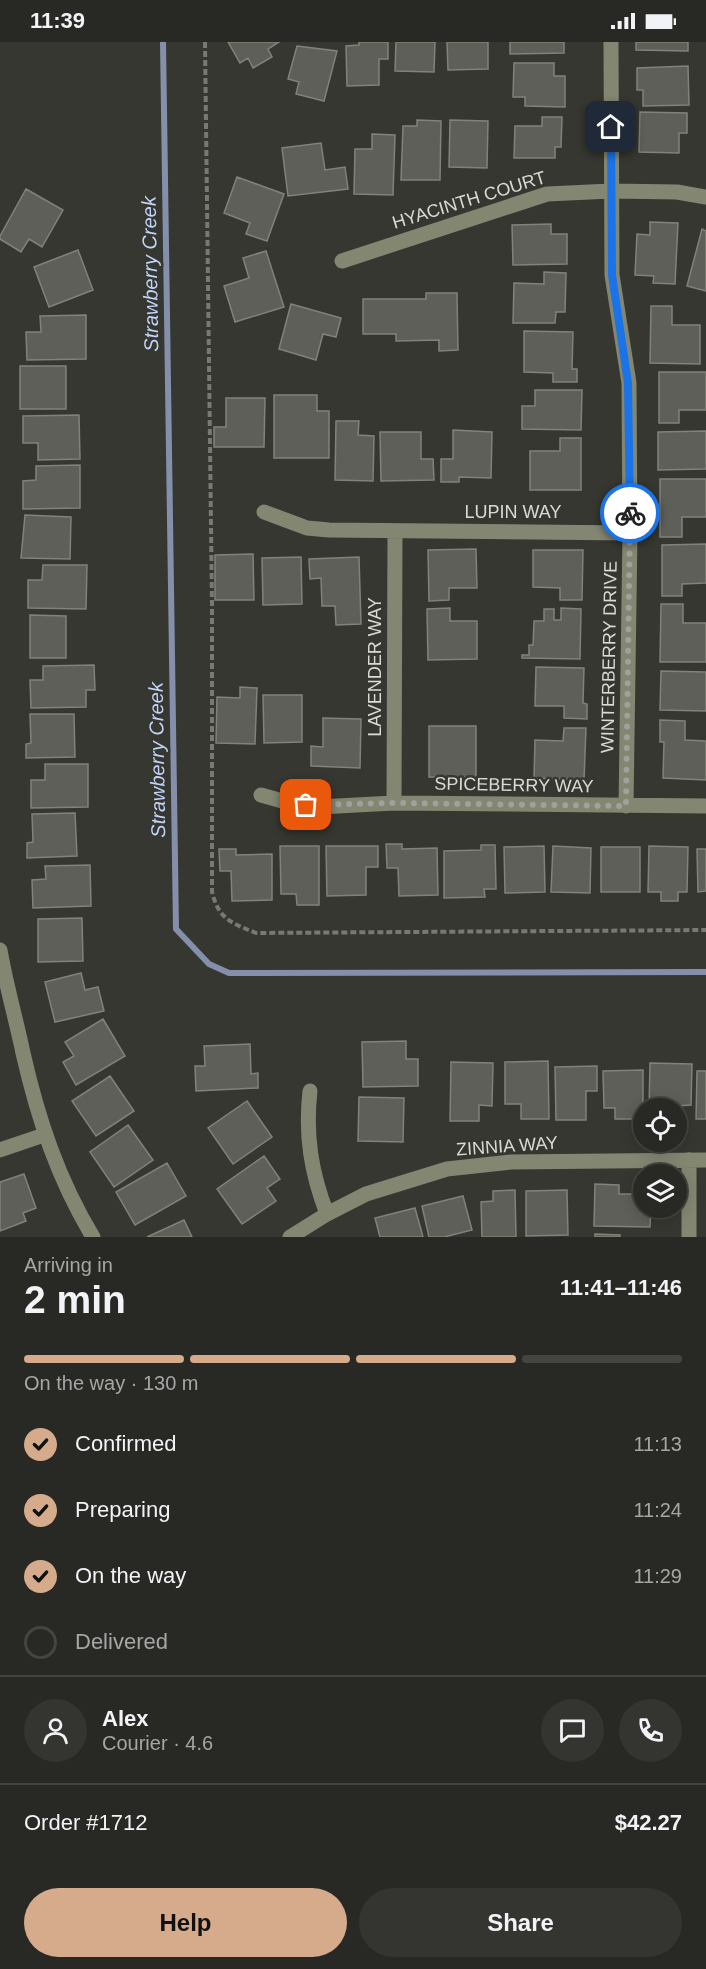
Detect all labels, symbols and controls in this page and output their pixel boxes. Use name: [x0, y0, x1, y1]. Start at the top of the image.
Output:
text: 11:39: [30, 8, 85, 33]
pin: [585, 101, 636, 152]
icon: home: [594, 110, 627, 143]
street label: HYACINTH COURT: [390, 167, 548, 233]
water label: Strawberry Creek: [138, 195, 162, 352]
courier: [600, 483, 660, 543]
icon: bike: [614, 497, 647, 530]
street label: LUPIN WAY: [464, 502, 562, 522]
street label: WINTERBERRY DRIVE: [597, 561, 621, 753]
street label: LAVENDER WAY: [365, 597, 385, 737]
water label: Strawberry Creek: [145, 681, 169, 838]
street label: SPICEBERRY WAY: [434, 774, 594, 796]
pin: [280, 779, 331, 830]
icon: bag: [289, 788, 322, 821]
map controls: [633, 1098, 687, 1218]
button: locate: [633, 1098, 687, 1152]
street label: ZINNIA WAY: [455, 1132, 559, 1160]
button: layers: [633, 1164, 687, 1218]
text: Arriving in: [24, 1254, 113, 1276]
text: 11:41–11:46: [560, 1275, 682, 1300]
text: 2 min: [24, 1278, 126, 1321]
text: On the way · 130 m: [24, 1372, 199, 1394]
icon: check: [24, 1428, 57, 1461]
text: Confirmed: [75, 1431, 176, 1456]
text: 11:13: [633, 1433, 682, 1455]
icon: check: [24, 1494, 57, 1527]
text: Preparing: [75, 1497, 170, 1522]
text: 11:24: [633, 1499, 682, 1521]
icon: check: [24, 1560, 57, 1593]
text: On the way: [75, 1563, 186, 1588]
text: 11:29: [633, 1565, 682, 1587]
text: Delivered: [75, 1629, 168, 1654]
button: person: [24, 1699, 87, 1762]
button: chat: [541, 1699, 604, 1762]
button: phone: [619, 1699, 682, 1762]
text: Alex: [102, 1706, 148, 1731]
text: Courier · 4.6: [102, 1732, 213, 1754]
text: Order #1712: [24, 1810, 148, 1835]
text: $42.27: [615, 1810, 682, 1835]
button: Help: [24, 1888, 347, 1957]
button: Share: [359, 1888, 682, 1957]

